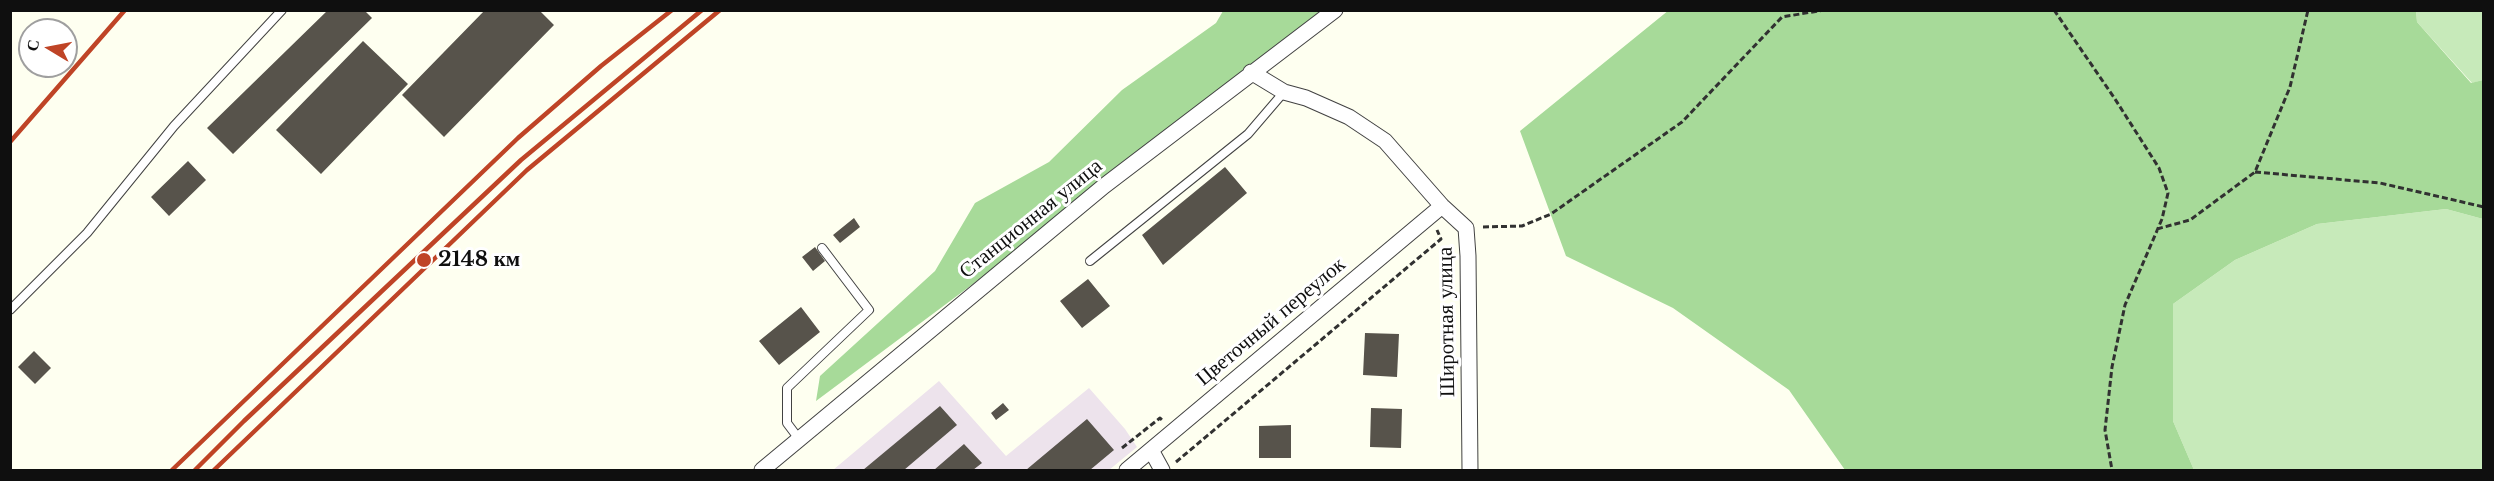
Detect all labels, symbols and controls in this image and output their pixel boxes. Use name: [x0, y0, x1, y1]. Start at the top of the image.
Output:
north arrow: [18, 18, 78, 78]
text: С: [21, 38, 43, 53]
street label: Станционная улица: [955, 154, 1107, 284]
place label: 2148 км: [438, 247, 520, 273]
street label: Широтная улица: [1433, 247, 1461, 397]
marker: 2148 км: [415, 251, 433, 269]
street label: Цветочный переулок: [1191, 252, 1351, 392]

